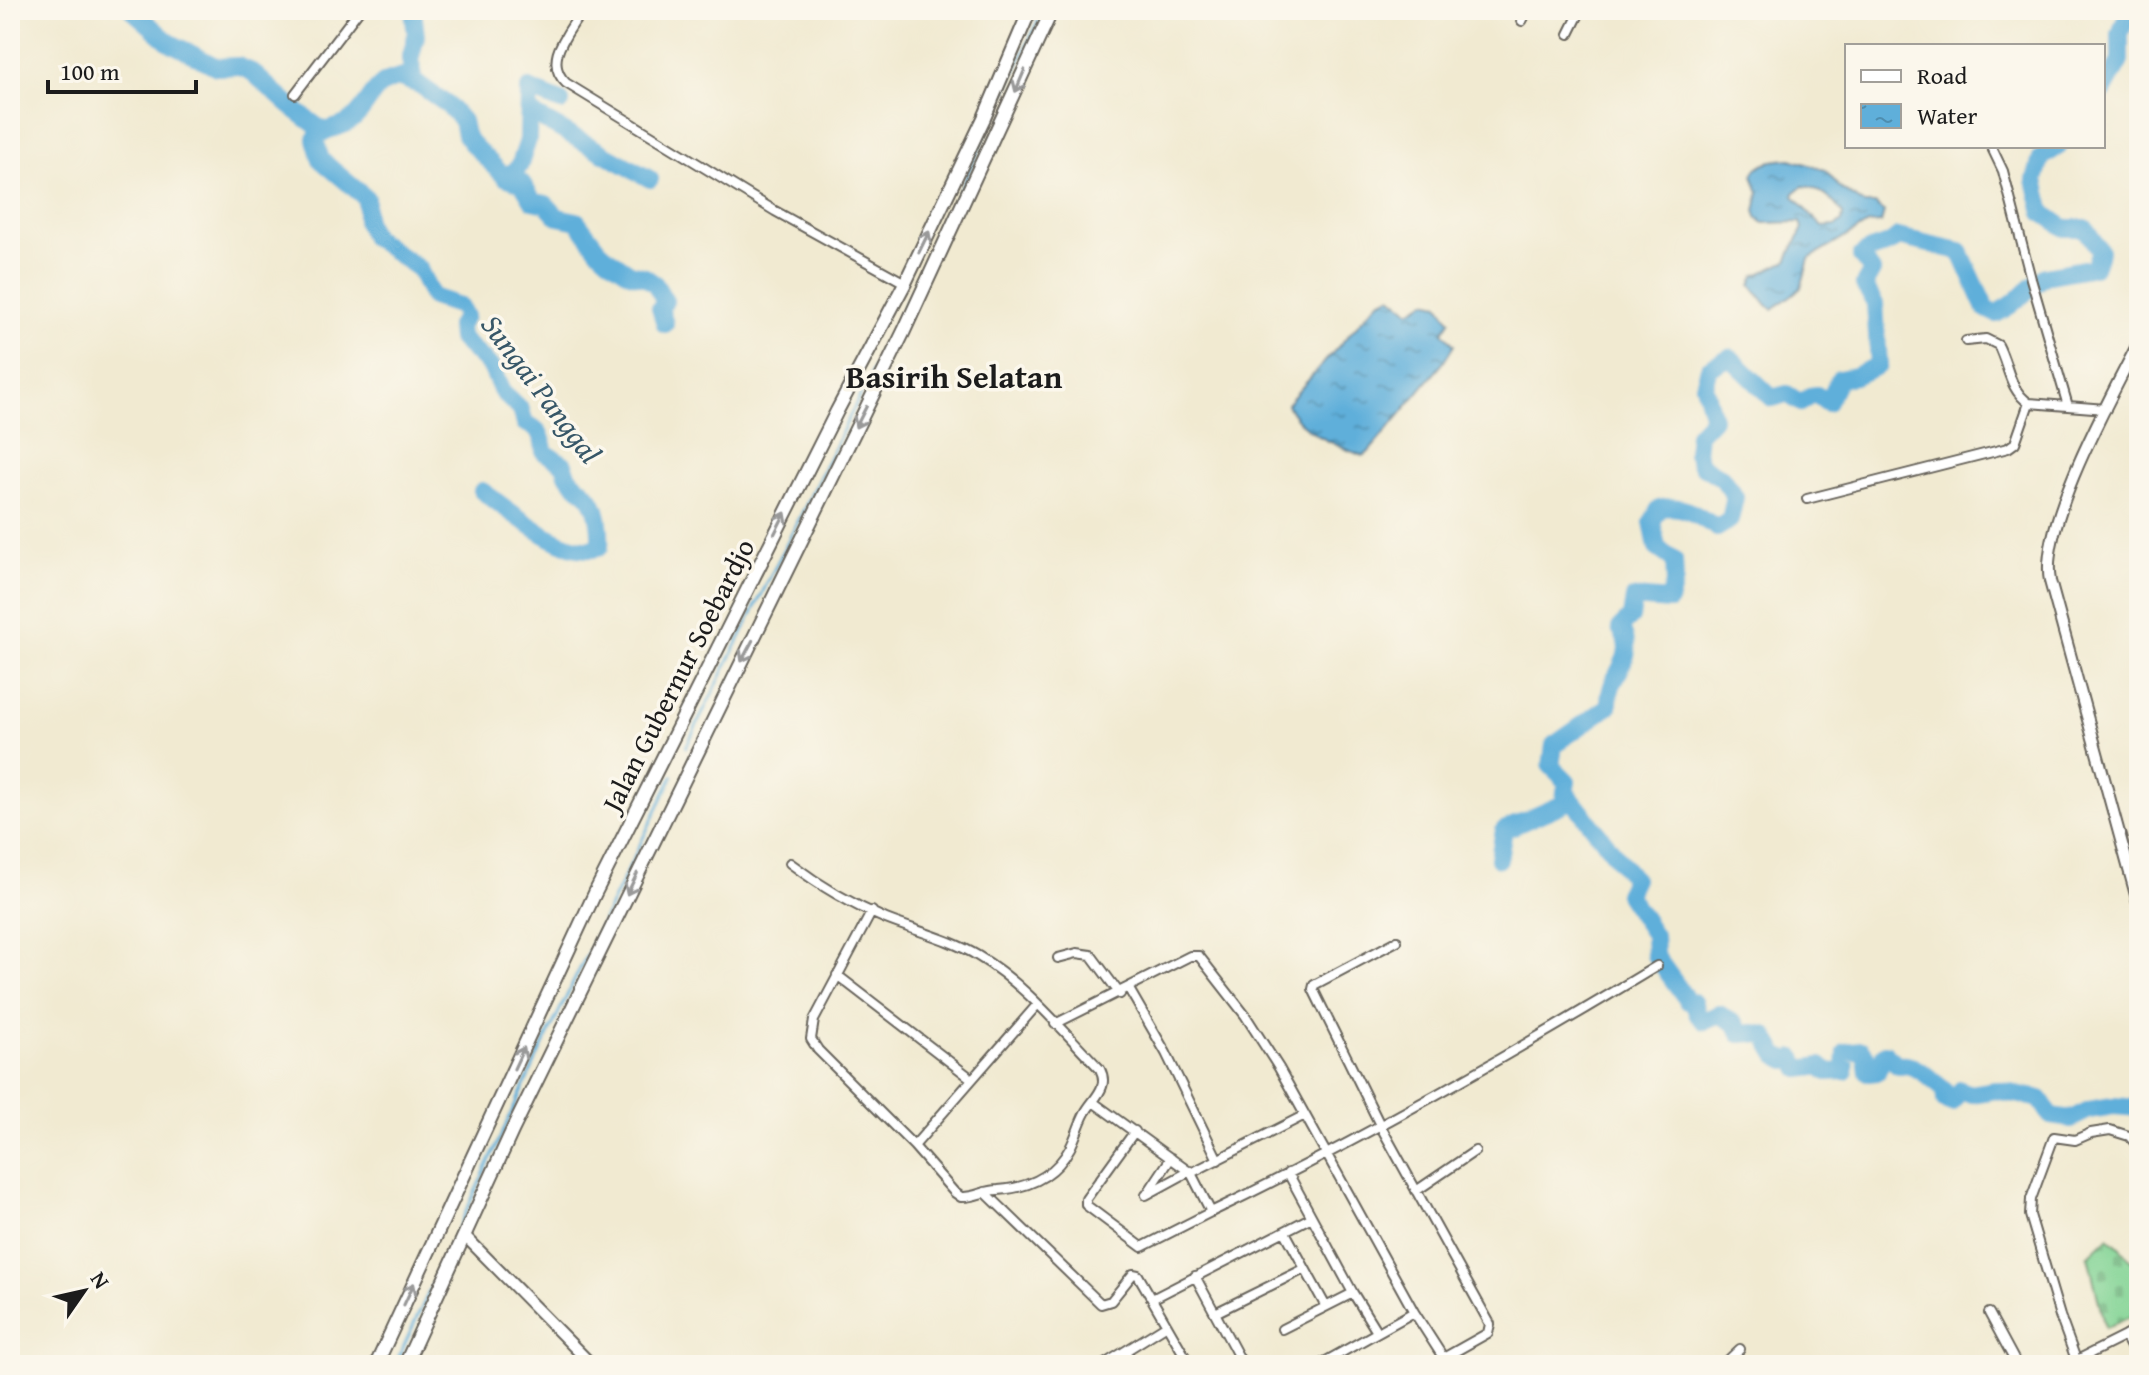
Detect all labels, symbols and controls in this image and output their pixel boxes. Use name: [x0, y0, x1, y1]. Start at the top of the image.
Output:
scale bar: [48, 44, 196, 94]
legend: [1845, 44, 2105, 148]
text: 100 m: [60, 54, 120, 89]
text: Road: [1917, 58, 1967, 93]
one-way arrow: [1011, 68, 1026, 93]
text: Water: [1917, 98, 1978, 133]
one-way arrow: [917, 230, 932, 254]
water label: Sungai Panggal: [471, 304, 613, 472]
district label: Basirih Selatan: [846, 353, 1062, 400]
one-way arrow: [852, 405, 868, 429]
one-way arrow: [773, 511, 789, 535]
street label: Jalan Gubernur Soebardjo: [590, 531, 764, 821]
one-way arrow: [739, 639, 755, 663]
one-way arrow: [623, 872, 638, 895]
one-way arrow: [512, 1047, 527, 1071]
north arrow: [44, 1251, 124, 1331]
text: N: [83, 1265, 118, 1295]
one-way arrow: [403, 1283, 418, 1307]

